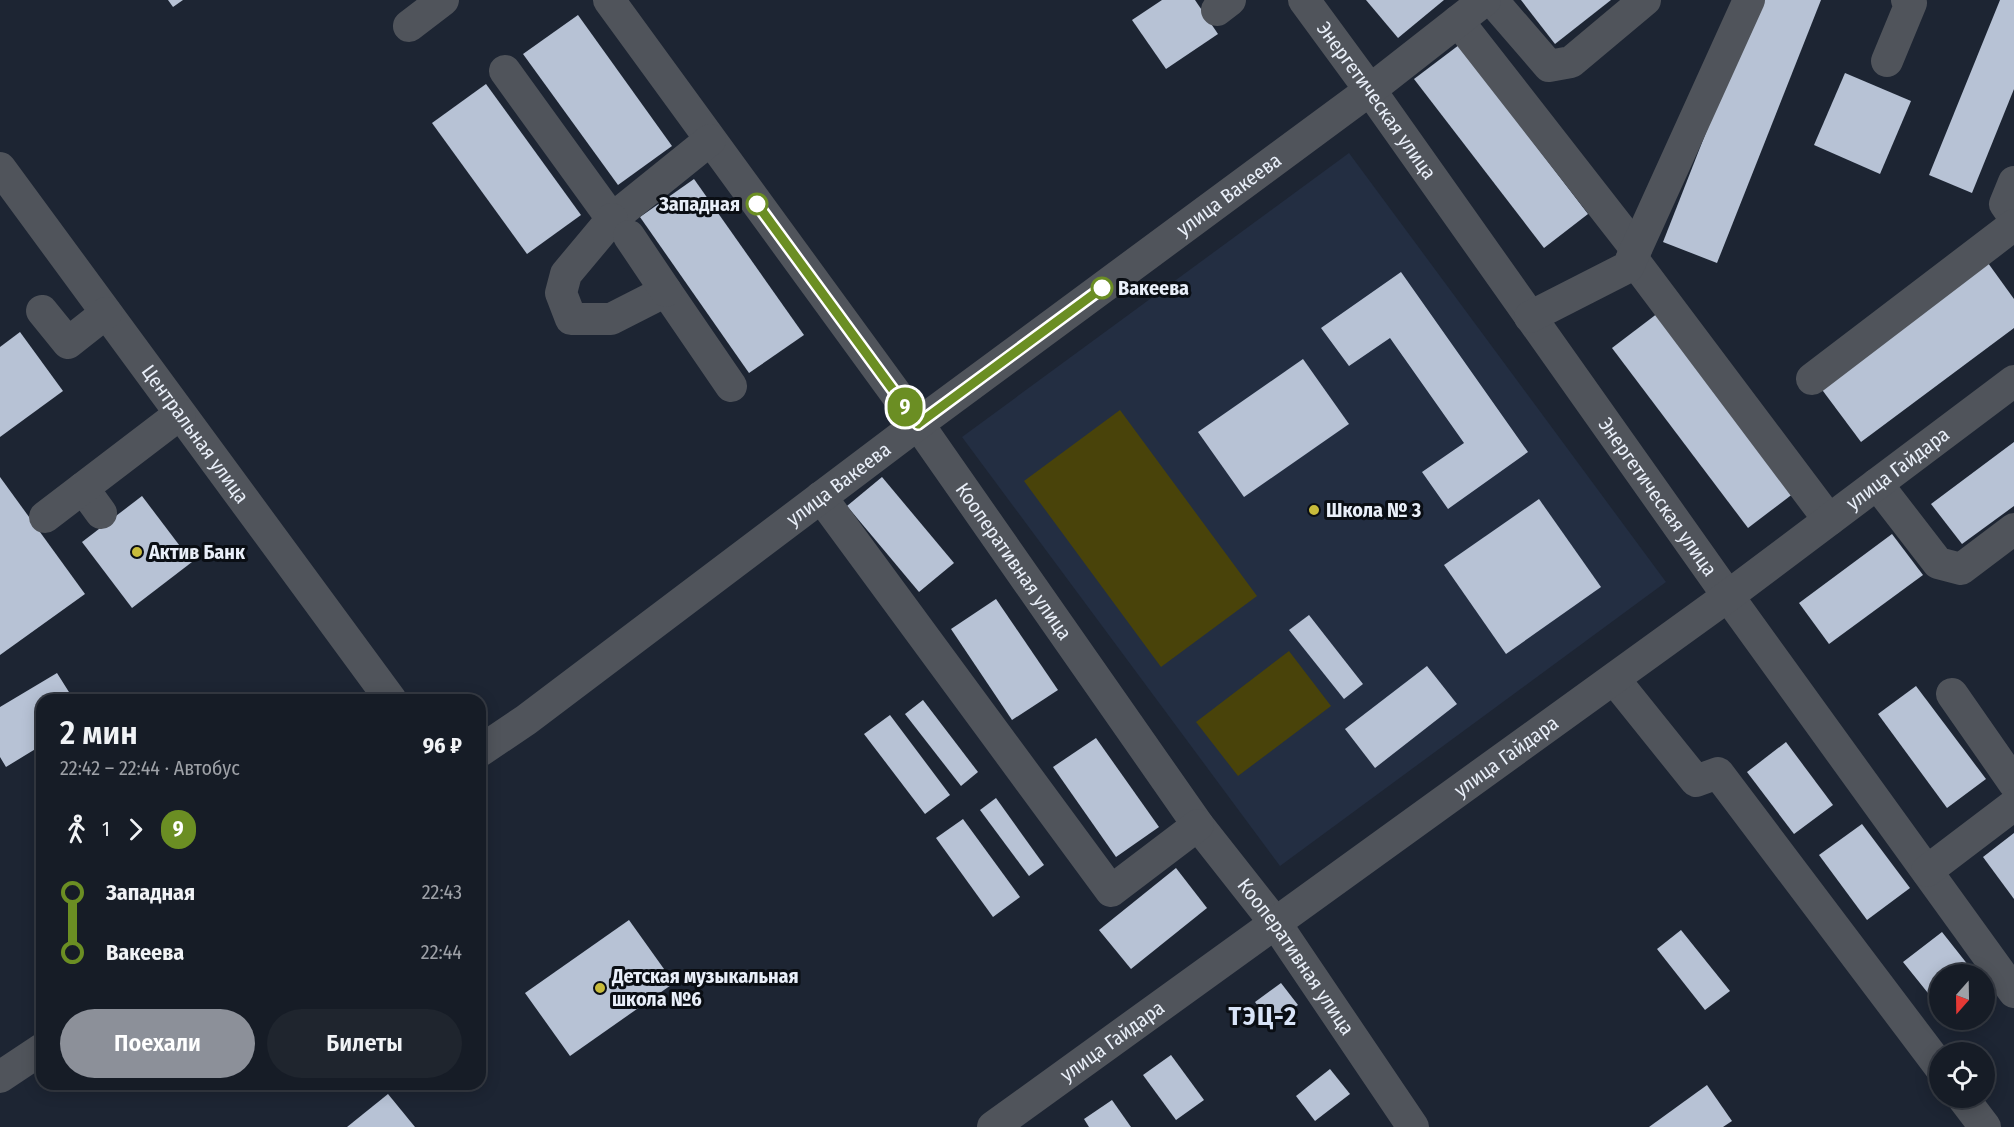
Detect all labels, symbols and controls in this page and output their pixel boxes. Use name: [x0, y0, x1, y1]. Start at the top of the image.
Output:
street label: Энергетическая улица: [1312, 17, 1441, 184]
street label: улица Вакеева: [1172, 148, 1286, 241]
place label: Западная: [658, 192, 740, 216]
marker: Западная: [746, 193, 768, 215]
place label: Вакеева: [1118, 276, 1189, 300]
marker: Вакеева: [1091, 277, 1113, 299]
street label: Центральная улица: [137, 360, 254, 508]
line badge: 9: [886, 388, 924, 426]
text: 9: [900, 394, 910, 420]
street label: Энергетическая улица: [1594, 413, 1722, 581]
street label: улица Гайдара: [1841, 422, 1954, 515]
street label: улица Вакеева: [782, 437, 895, 531]
street label: Кооперативная улица: [951, 478, 1077, 644]
place label: Школа № 3: [1326, 498, 1421, 522]
marker: Школа № 3: [1307, 503, 1321, 517]
place label: Актив Банк: [148, 540, 246, 564]
marker: Актив Банк: [130, 545, 144, 559]
street label: улица Гайдара: [1449, 711, 1563, 802]
text: 2 мин: [60, 713, 138, 753]
text: 96 ₽: [423, 732, 462, 759]
text: 22:42 – 22:44 · Автобус: [60, 756, 240, 780]
icon: walk: [60, 813, 93, 846]
icon: forward: [119, 813, 152, 846]
text: 9: [173, 816, 184, 842]
text: 1: [102, 817, 110, 841]
street label: Кооперативная улица: [1233, 874, 1359, 1040]
text: Западная: [106, 879, 195, 906]
text: 22:43: [422, 880, 462, 904]
text: Вакеева: [106, 939, 184, 966]
text: 22:44: [421, 940, 462, 964]
place label: Детская музыкальная школа №6: [611, 964, 799, 1011]
north arrow: [1929, 964, 1995, 1030]
map controls: [1929, 964, 1995, 1108]
marker: Детская музыкальная школа №6: [593, 981, 607, 995]
street label: улица Гайдара: [1055, 995, 1169, 1087]
district label: ТЭЦ-2: [1228, 1001, 1298, 1032]
button: Поехали: [60, 1009, 255, 1078]
button: Билеты: [267, 1009, 462, 1078]
button: locate: [1929, 1042, 1995, 1108]

